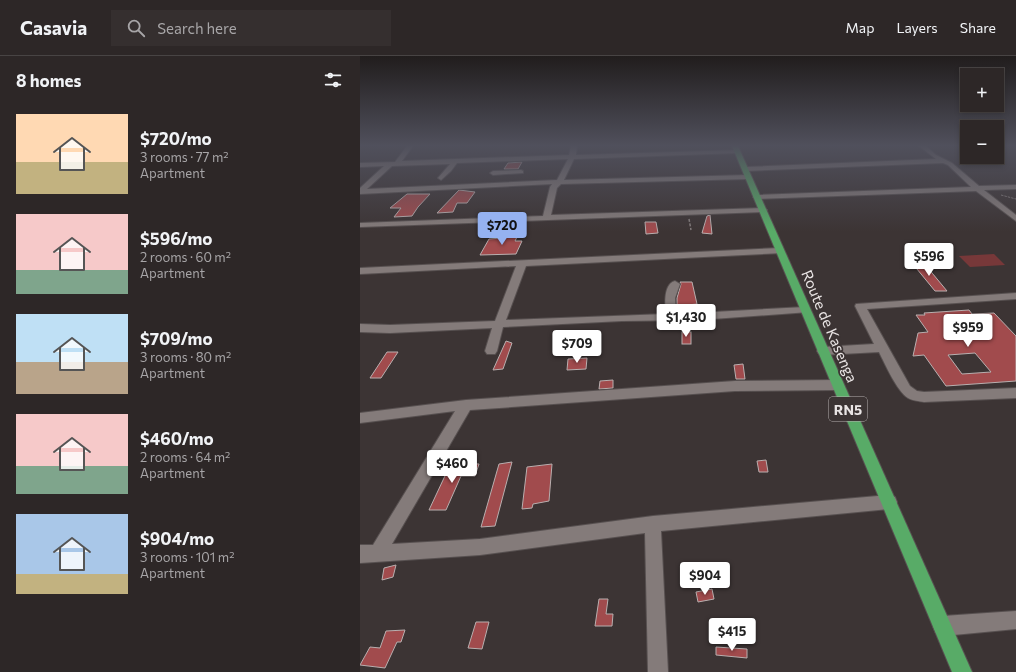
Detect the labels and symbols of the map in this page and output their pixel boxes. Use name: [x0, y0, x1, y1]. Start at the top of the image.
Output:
pin: $720: [478, 212, 526, 246]
pin: $596: [905, 243, 953, 277]
street label: Route de Kasenga: [798, 267, 862, 385]
pin: $1,430: [653, 304, 719, 338]
pin: $959: [944, 314, 992, 348]
pin: $709: [553, 330, 601, 364]
road number: RN5: [829, 397, 867, 421]
pin: $460: [428, 450, 476, 484]
pin: $904: [681, 562, 729, 596]
pin: $415: [708, 618, 756, 652]

